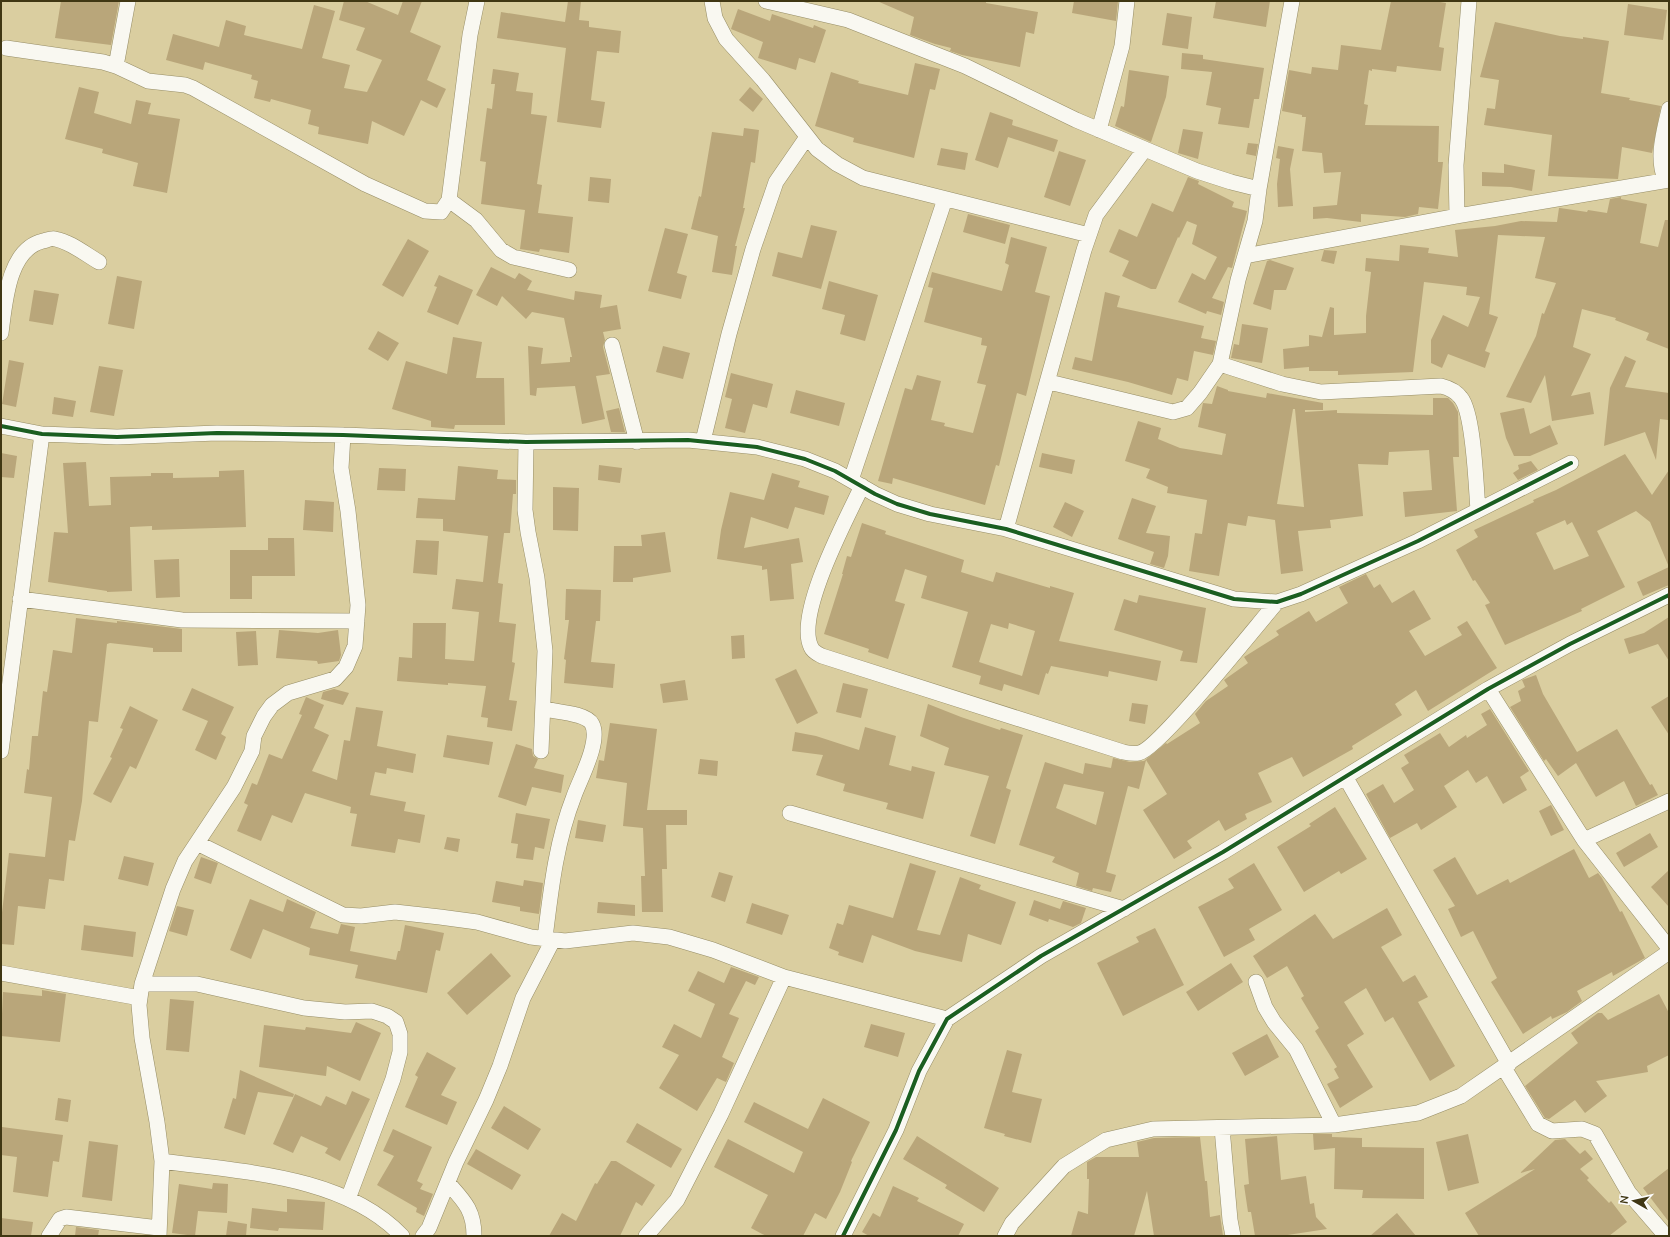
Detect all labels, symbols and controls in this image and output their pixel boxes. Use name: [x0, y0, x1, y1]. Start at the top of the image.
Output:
north arrow: [1614, 1181, 1654, 1221]
text: N: [1617, 1195, 1633, 1205]

